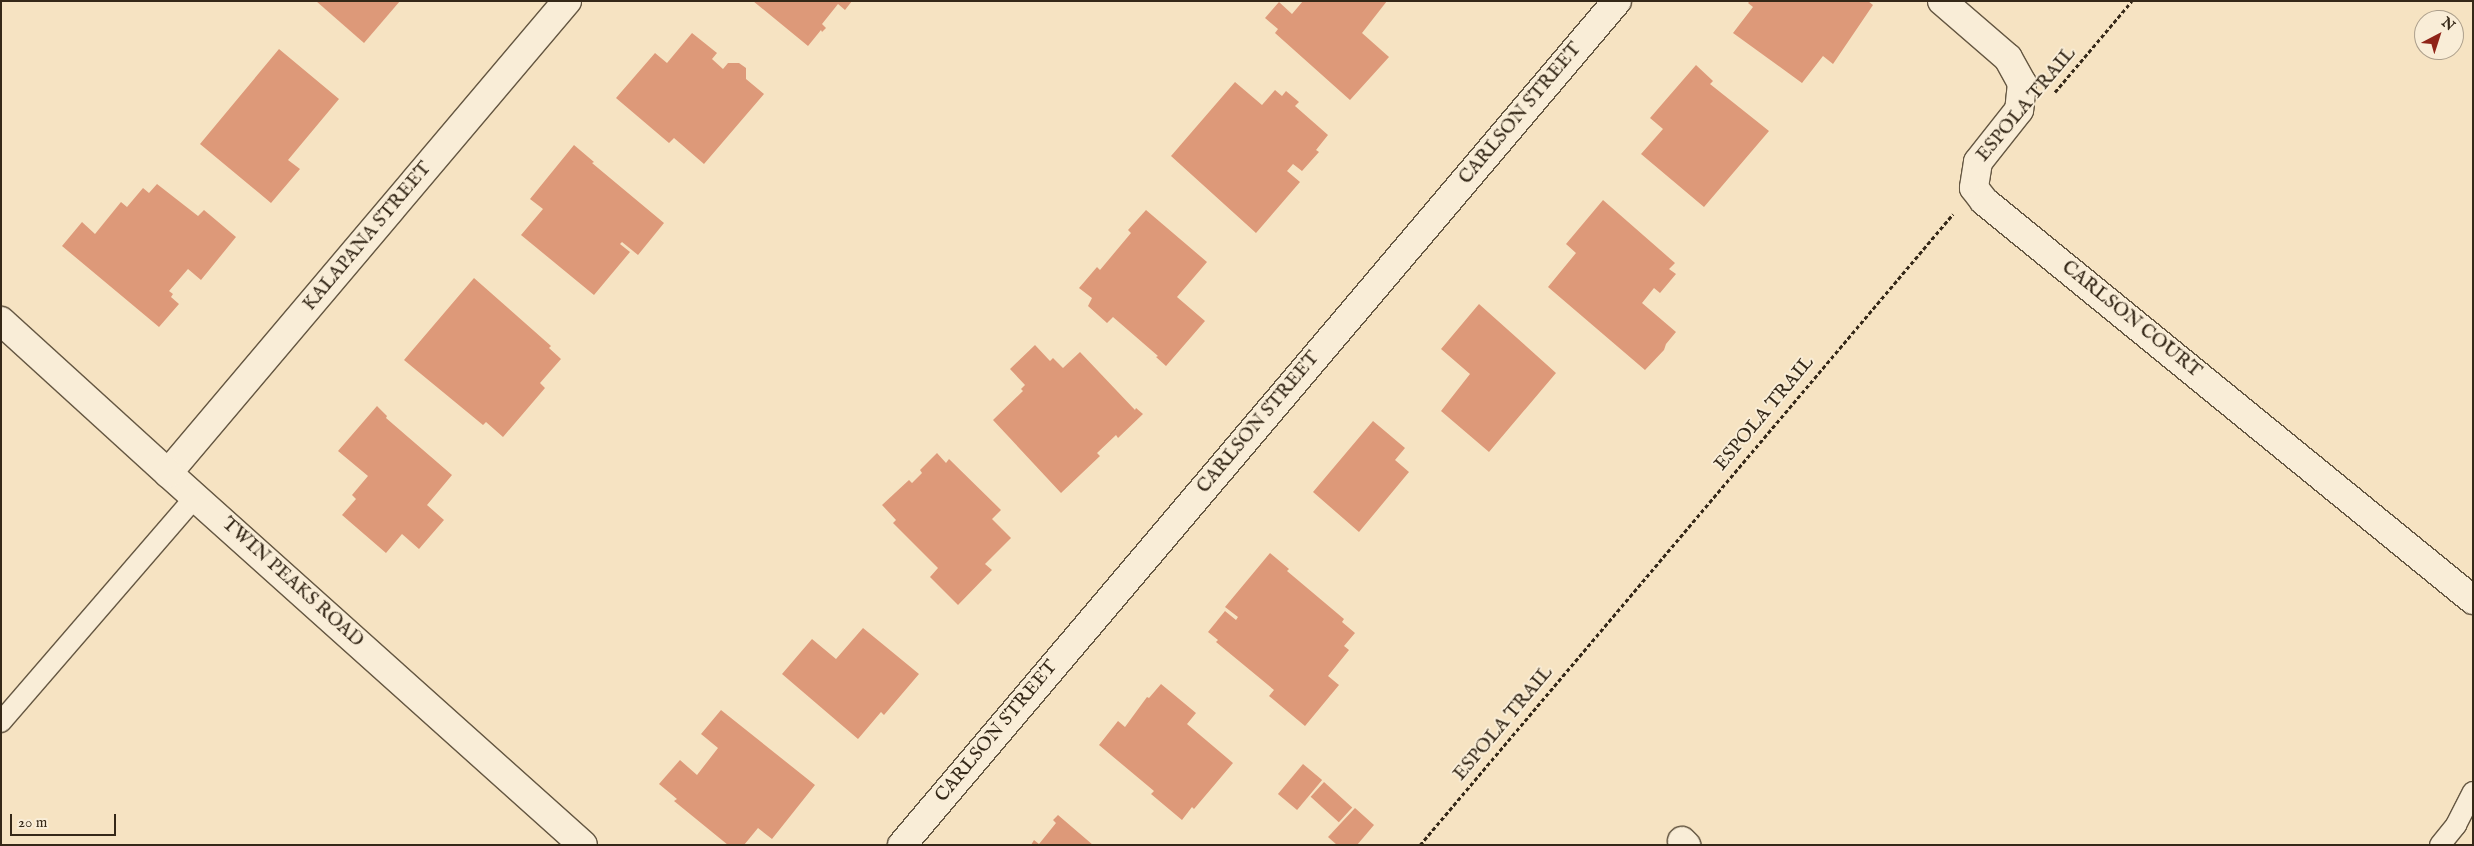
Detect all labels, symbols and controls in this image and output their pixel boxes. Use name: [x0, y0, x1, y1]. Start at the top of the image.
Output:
north arrow: [2414, 10, 2464, 60]
text: N: [2438, 13, 2458, 35]
street label: CARLSON STREET: [1455, 38, 1587, 190]
street label: ESPOLA TRAIL: [1972, 43, 2082, 167]
street label: KALAPANA STREET: [299, 158, 437, 316]
street label: CARLSON COURT: [2057, 257, 2205, 383]
street label: CARLSON STREET: [1193, 347, 1325, 499]
street label: ESPOLA TRAIL: [1710, 352, 1820, 476]
street label: TWIN PEAKS ROAD: [216, 513, 368, 653]
street label: CARLSON STREET: [931, 656, 1063, 808]
street label: ESPOLA TRAIL: [1449, 662, 1559, 786]
scale bar: [12, 804, 119, 836]
text: 20 m: [18, 813, 47, 832]

